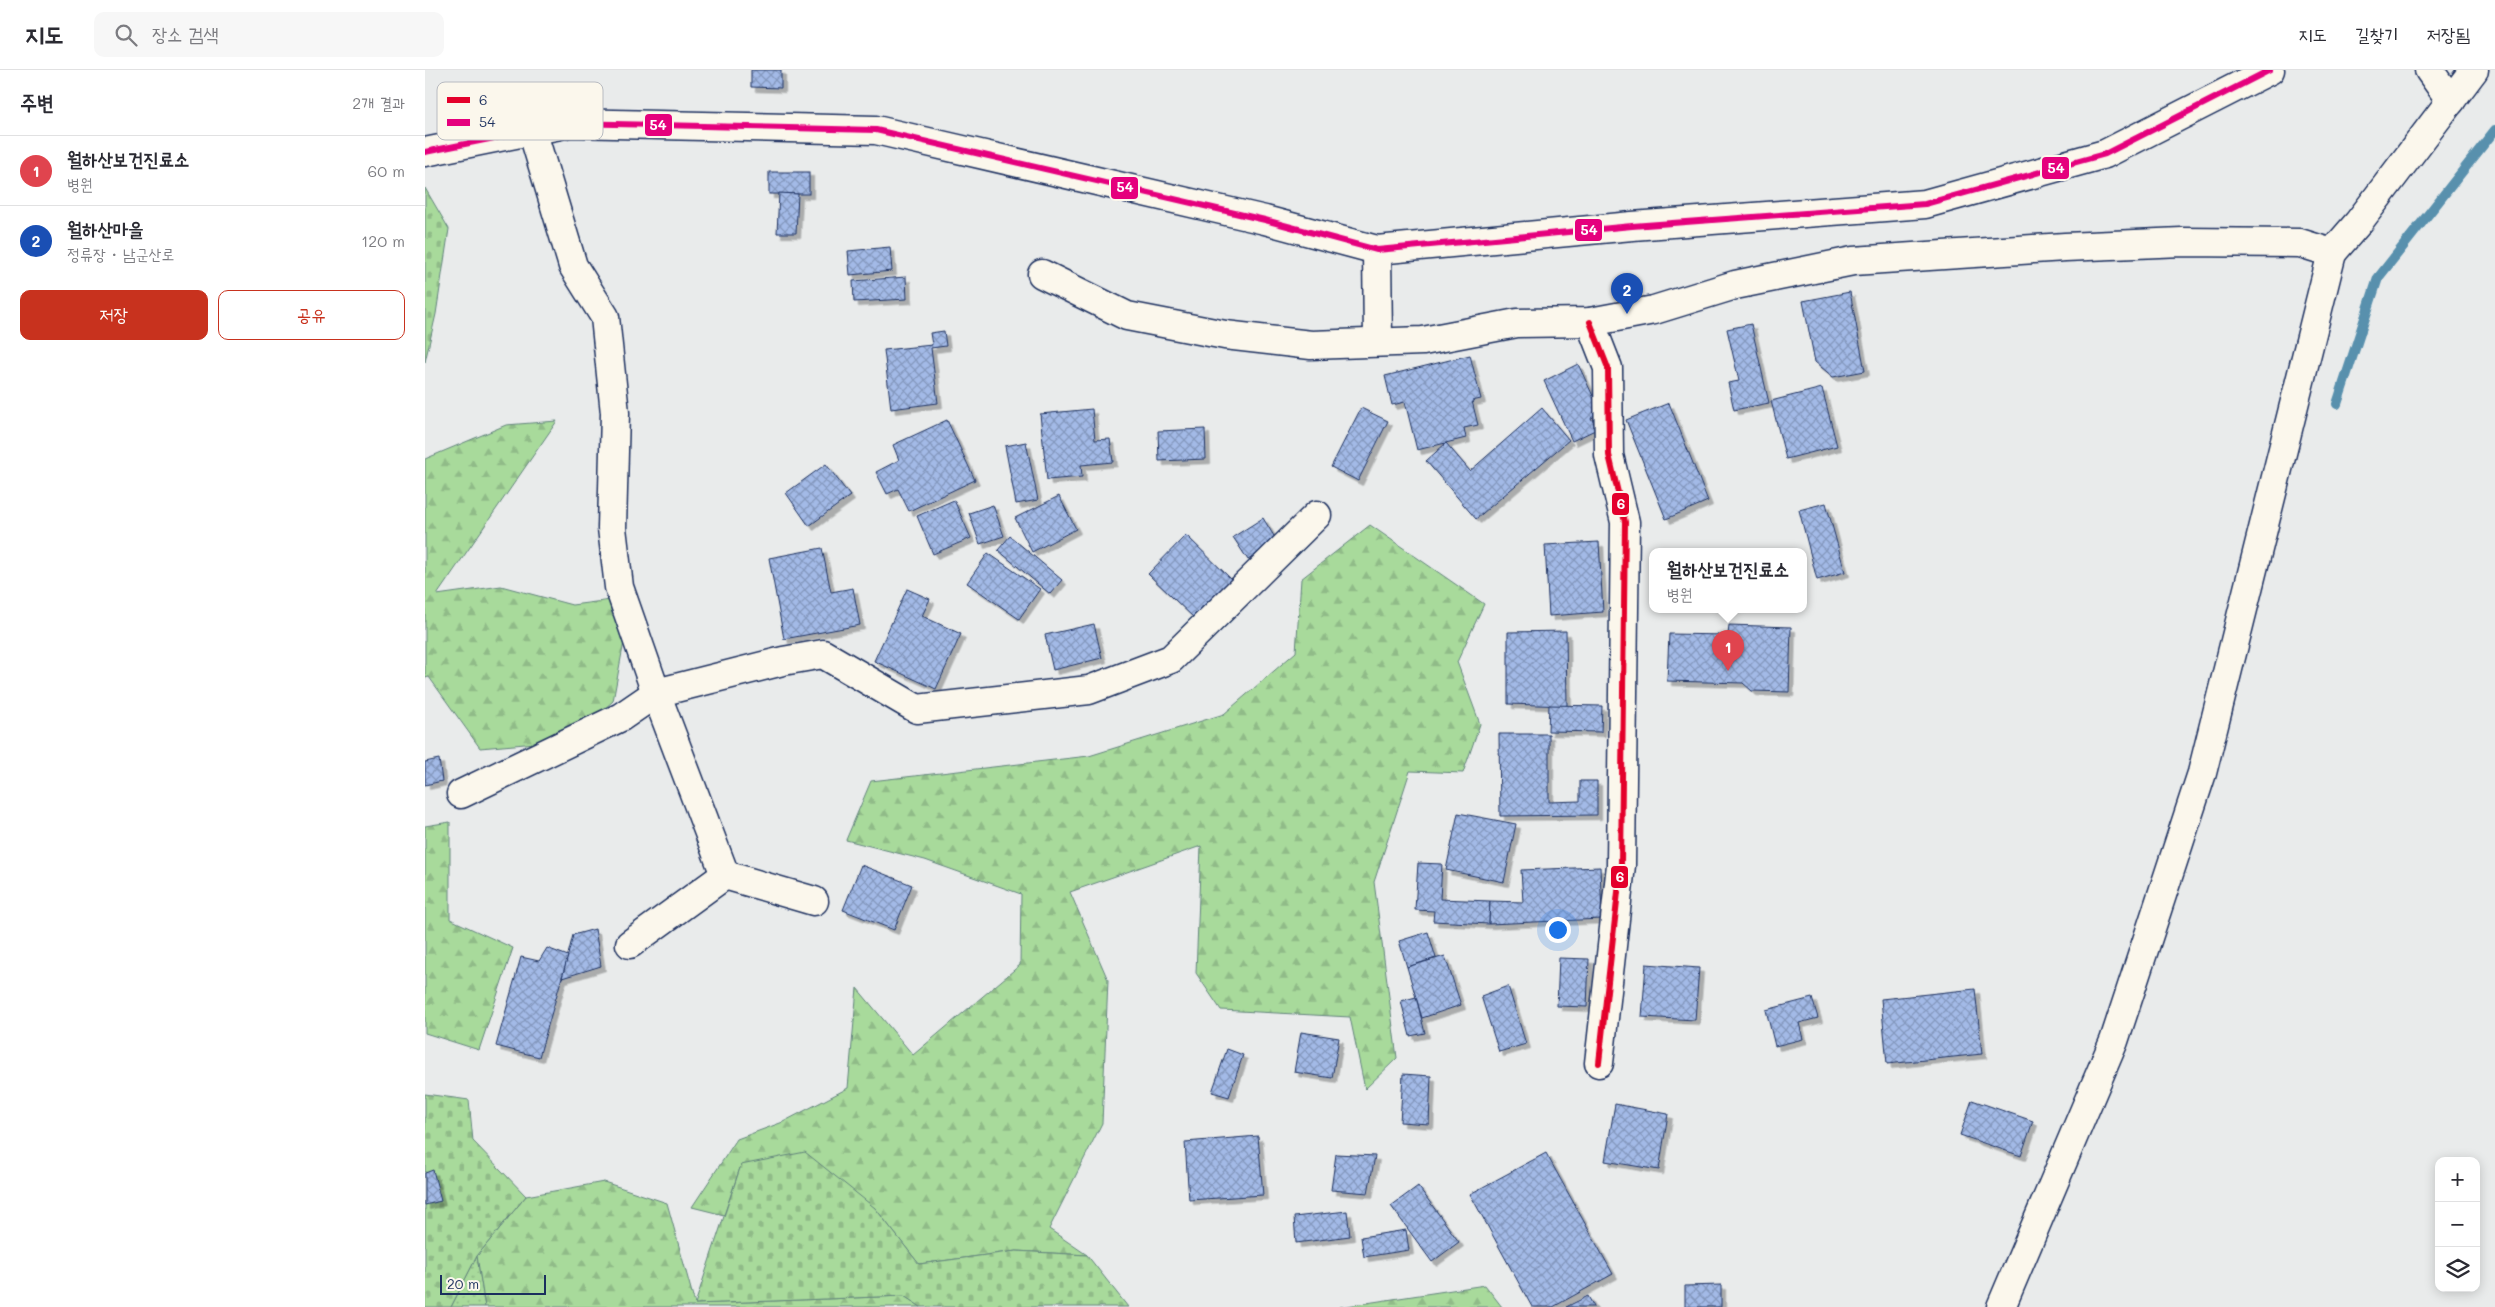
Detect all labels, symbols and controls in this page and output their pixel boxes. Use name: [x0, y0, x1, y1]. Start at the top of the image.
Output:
search box: [94, 12, 444, 57]
text: 지도: [25, 18, 64, 49]
icon: search: [112, 21, 140, 49]
text: 장소 검색: [152, 21, 219, 46]
text: 지도: [2298, 22, 2327, 46]
text: 길찾기: [2355, 22, 2399, 46]
text: 저장됨: [2427, 22, 2470, 46]
legend: [437, 82, 603, 140]
text: 주변: [20, 88, 54, 115]
text: 6: [479, 90, 487, 109]
text: 2개 결과: [352, 92, 405, 113]
text: 54: [479, 112, 496, 131]
line badge: 54: [644, 113, 673, 137]
text: 54: [649, 115, 667, 134]
text: 월하산보건진료소: [67, 146, 189, 171]
line badge: 54: [2041, 156, 2070, 180]
text: 54: [2047, 158, 2065, 177]
text: 1: [32, 160, 40, 181]
text: 60 m: [368, 160, 405, 181]
text: 병원: [67, 173, 93, 194]
line badge: 54: [1110, 176, 1139, 200]
text: 54: [1116, 177, 1134, 196]
text: 월하산마을: [67, 216, 143, 241]
line badge: 54: [1574, 218, 1603, 242]
text: 54: [1580, 220, 1598, 239]
text: 2: [32, 230, 40, 251]
text: 120 m: [361, 230, 405, 251]
text: 정류장 · 남군산로: [67, 243, 174, 264]
pin: 2: [1611, 273, 1643, 314]
button: 저장: [20, 290, 208, 340]
button: 공유: [218, 290, 405, 340]
line badge: 6: [1611, 492, 1630, 516]
text: 6: [1617, 494, 1625, 513]
popup: [1649, 548, 1807, 613]
text: 월하산보건진료소: [1667, 556, 1789, 581]
text: 병원: [1667, 583, 1693, 604]
pin: 1: [1712, 630, 1744, 671]
line badge: 6: [1610, 865, 1629, 889]
text: 6: [1616, 867, 1624, 886]
your location: [1545, 917, 1571, 943]
map controls: [2435, 1157, 2480, 1292]
button: +: [2435, 1157, 2480, 1202]
button: −: [2435, 1202, 2480, 1247]
button: layers: [2435, 1247, 2480, 1292]
scale bar: [440, 1272, 546, 1295]
text: 20 m: [447, 1274, 479, 1293]

